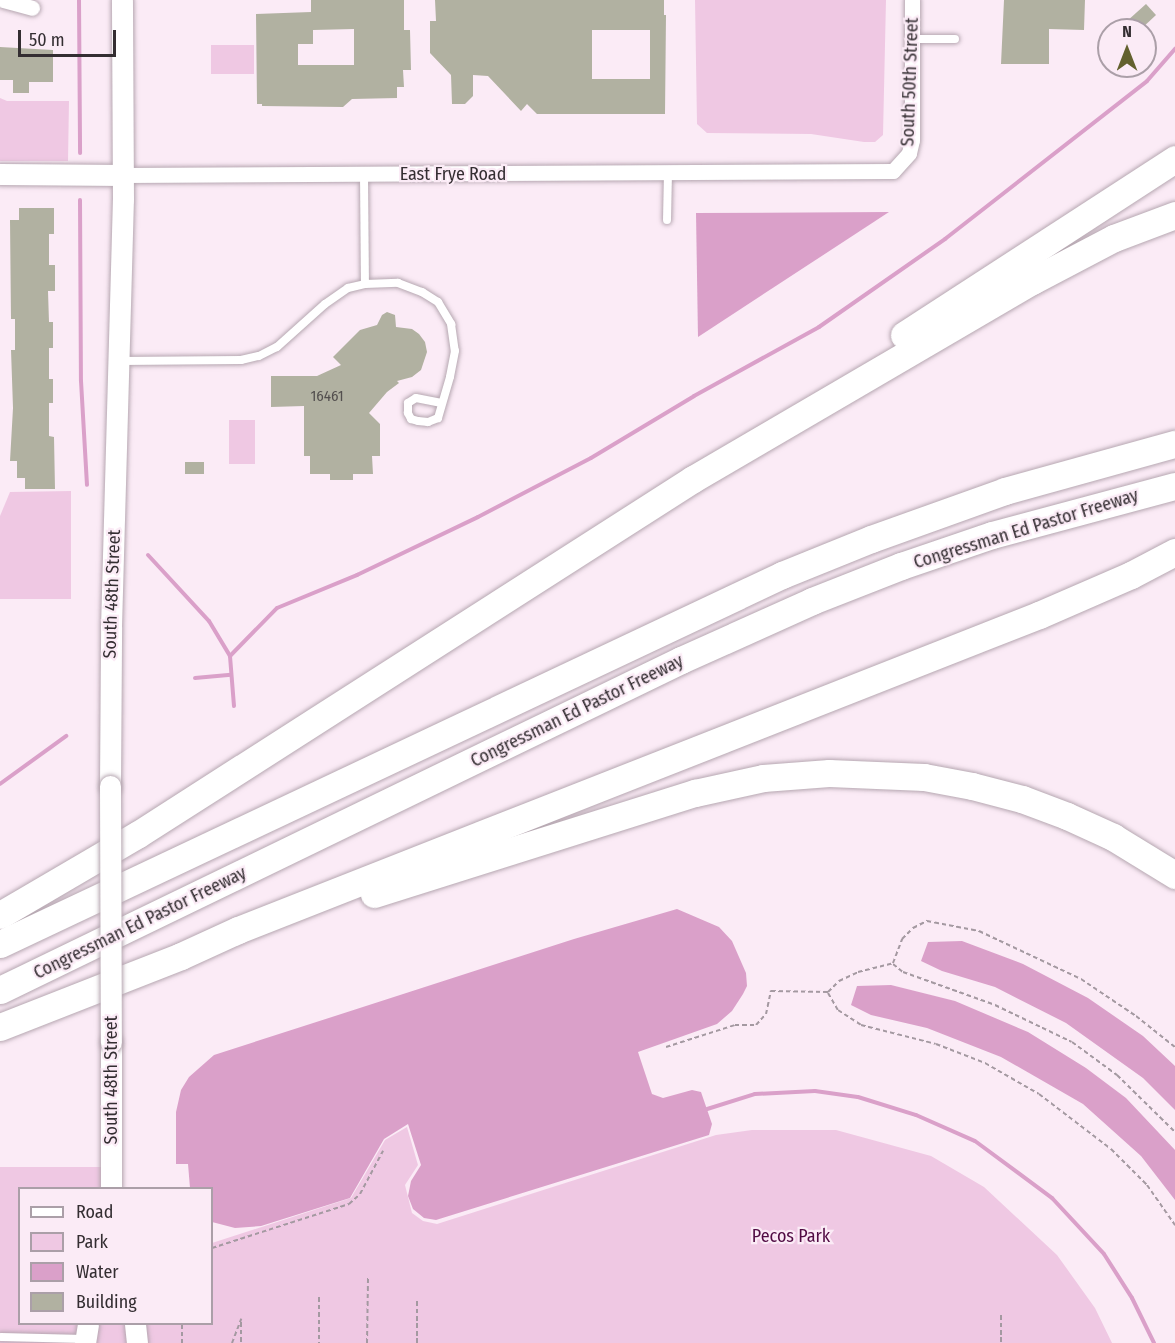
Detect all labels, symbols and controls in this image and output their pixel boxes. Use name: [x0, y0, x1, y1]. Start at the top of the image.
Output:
street label: South 50th Street: [897, 17, 923, 147]
scale bar: [21, 18, 118, 56]
north arrow: [1097, 18, 1157, 78]
text: N: [1122, 22, 1132, 41]
text: 50 m: [29, 29, 65, 51]
street label: East Frye Road: [400, 163, 506, 185]
house number: 16461: [310, 388, 344, 406]
street label: Congressman Ed Pastor Freeway: [911, 484, 1141, 574]
street label: South 48th Street: [99, 529, 125, 659]
street label: Congressman Ed Pastor Freeway: [467, 650, 687, 772]
street label: Congressman Ed Pastor Freeway: [30, 862, 250, 984]
street label: South 48th Street: [100, 1016, 122, 1144]
legend: [18, 1187, 213, 1325]
text: Road: [76, 1201, 113, 1223]
park label: Pecos Park: [752, 1225, 830, 1247]
text: Park: [76, 1231, 108, 1253]
text: Water: [76, 1261, 119, 1283]
text: Building: [76, 1291, 137, 1313]

